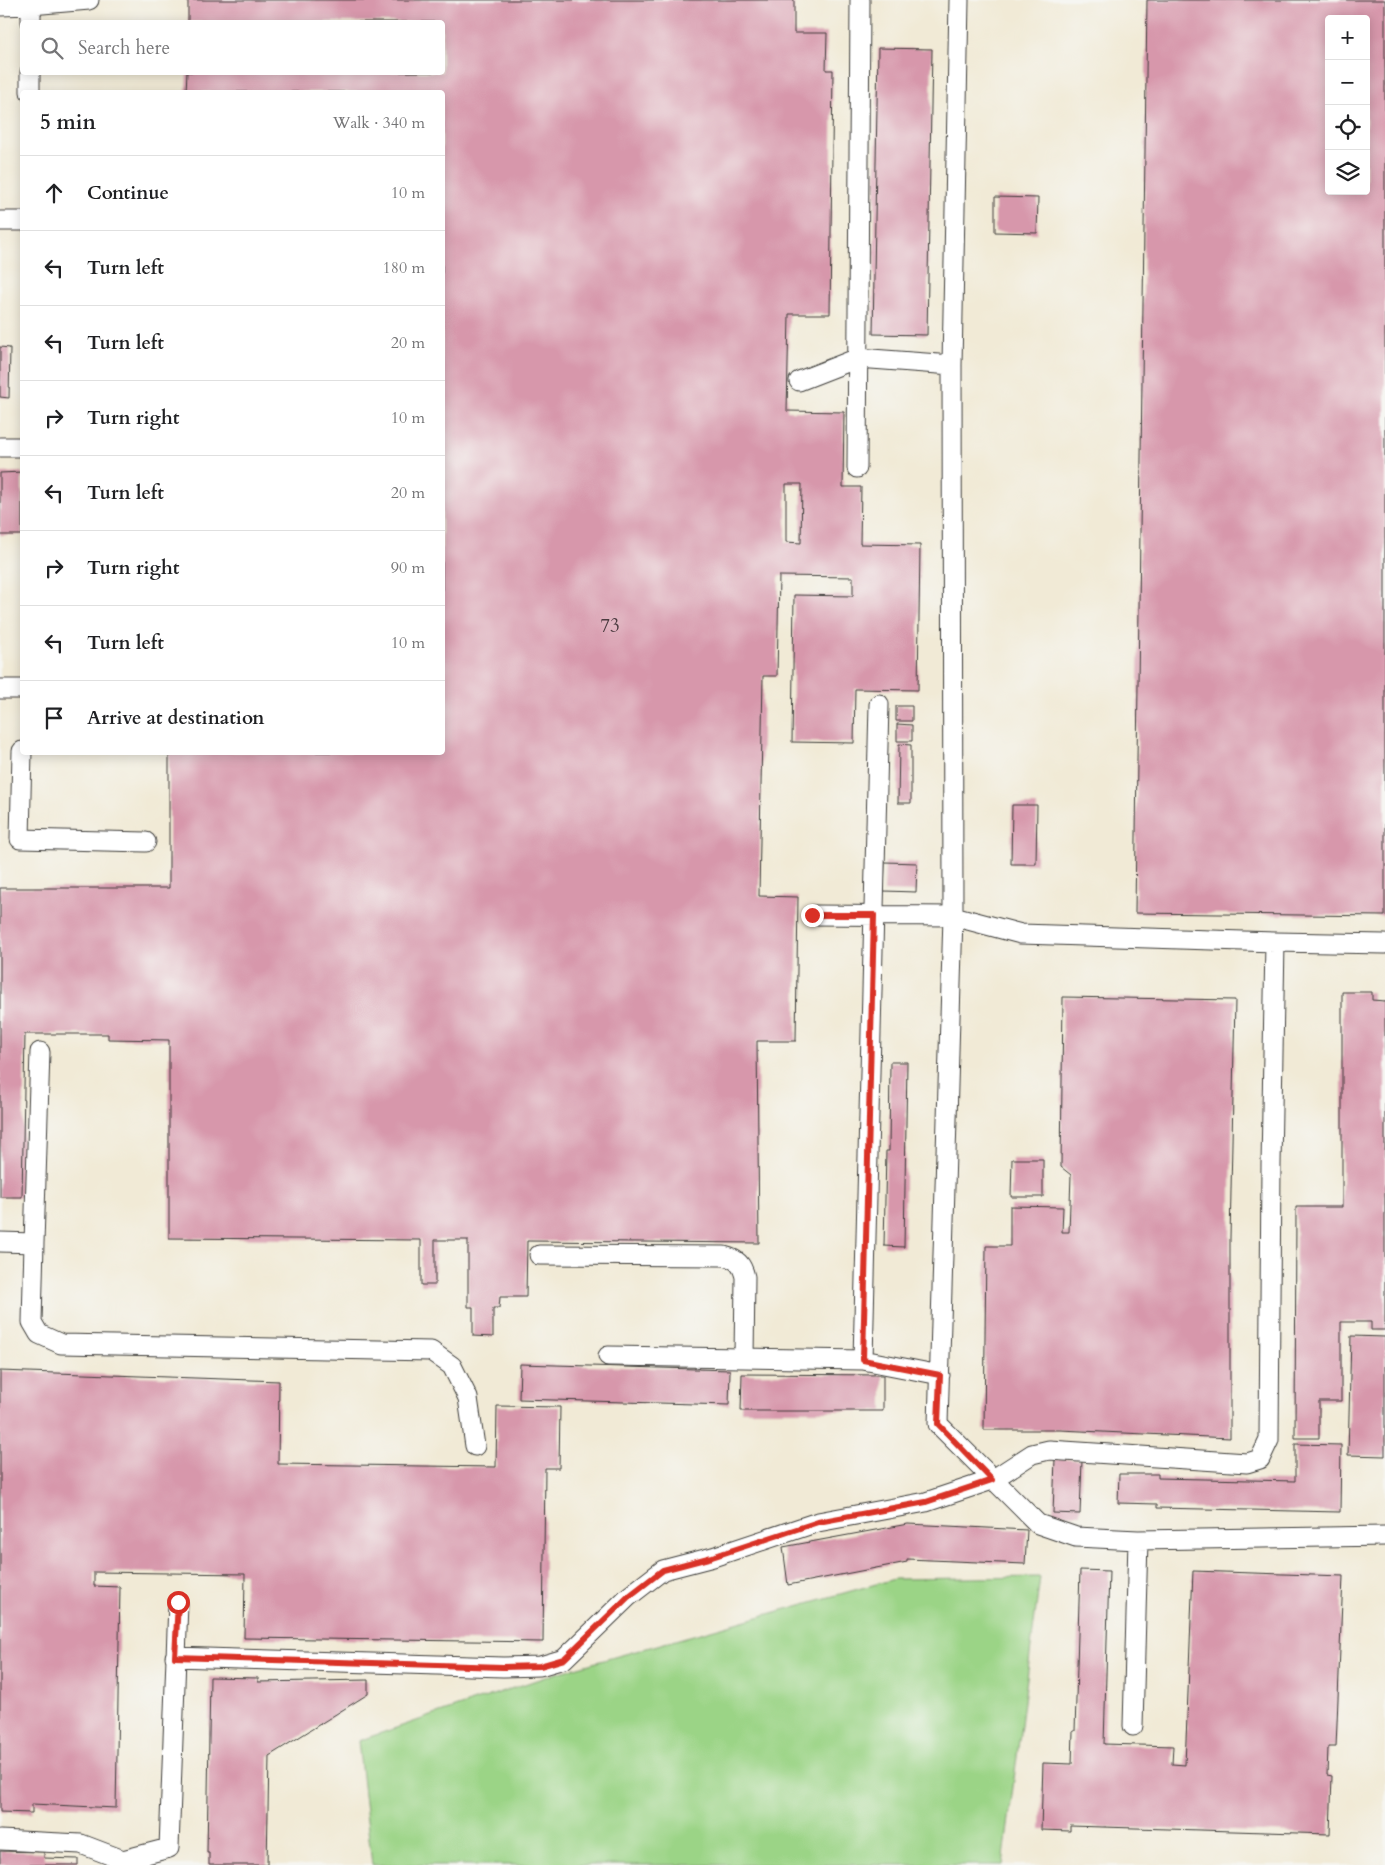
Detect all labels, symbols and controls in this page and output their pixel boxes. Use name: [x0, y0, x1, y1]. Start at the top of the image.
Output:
map controls: [1325, 15, 1370, 195]
button: +: [1325, 15, 1370, 60]
search box: [20, 20, 445, 75]
icon: search: [38, 34, 66, 62]
text: Search here: [78, 35, 170, 61]
button: −: [1325, 60, 1370, 105]
button: locate: [1325, 105, 1370, 150]
text: 5 min: [40, 108, 96, 137]
text: Walk · 340 m: [333, 112, 425, 134]
button: layers: [1325, 150, 1370, 195]
icon: ahead: [40, 179, 68, 207]
text: Continue: [87, 180, 169, 206]
text: 10 m: [391, 182, 425, 204]
icon: left: [40, 254, 68, 282]
text: Turn left: [87, 255, 164, 281]
text: 180 m: [383, 257, 425, 279]
icon: left: [40, 329, 68, 357]
text: Turn left: [87, 330, 164, 356]
text: 20 m: [391, 332, 425, 354]
icon: right: [40, 404, 68, 432]
text: Turn right: [87, 405, 179, 431]
text: 10 m: [391, 407, 425, 429]
icon: left: [40, 479, 68, 507]
text: Turn left: [87, 480, 164, 506]
text: 20 m: [391, 482, 425, 504]
icon: right: [40, 554, 68, 582]
text: Turn right: [87, 555, 179, 581]
text: 90 m: [391, 557, 425, 579]
house number: 73: [600, 613, 620, 639]
icon: left: [40, 629, 68, 657]
text: Turn left: [87, 630, 164, 656]
text: 10 m: [391, 632, 425, 654]
icon: arrive: [40, 704, 68, 732]
text: Arrive at destination: [87, 705, 264, 731]
route end: [801, 904, 824, 927]
route start: [167, 1591, 190, 1614]

